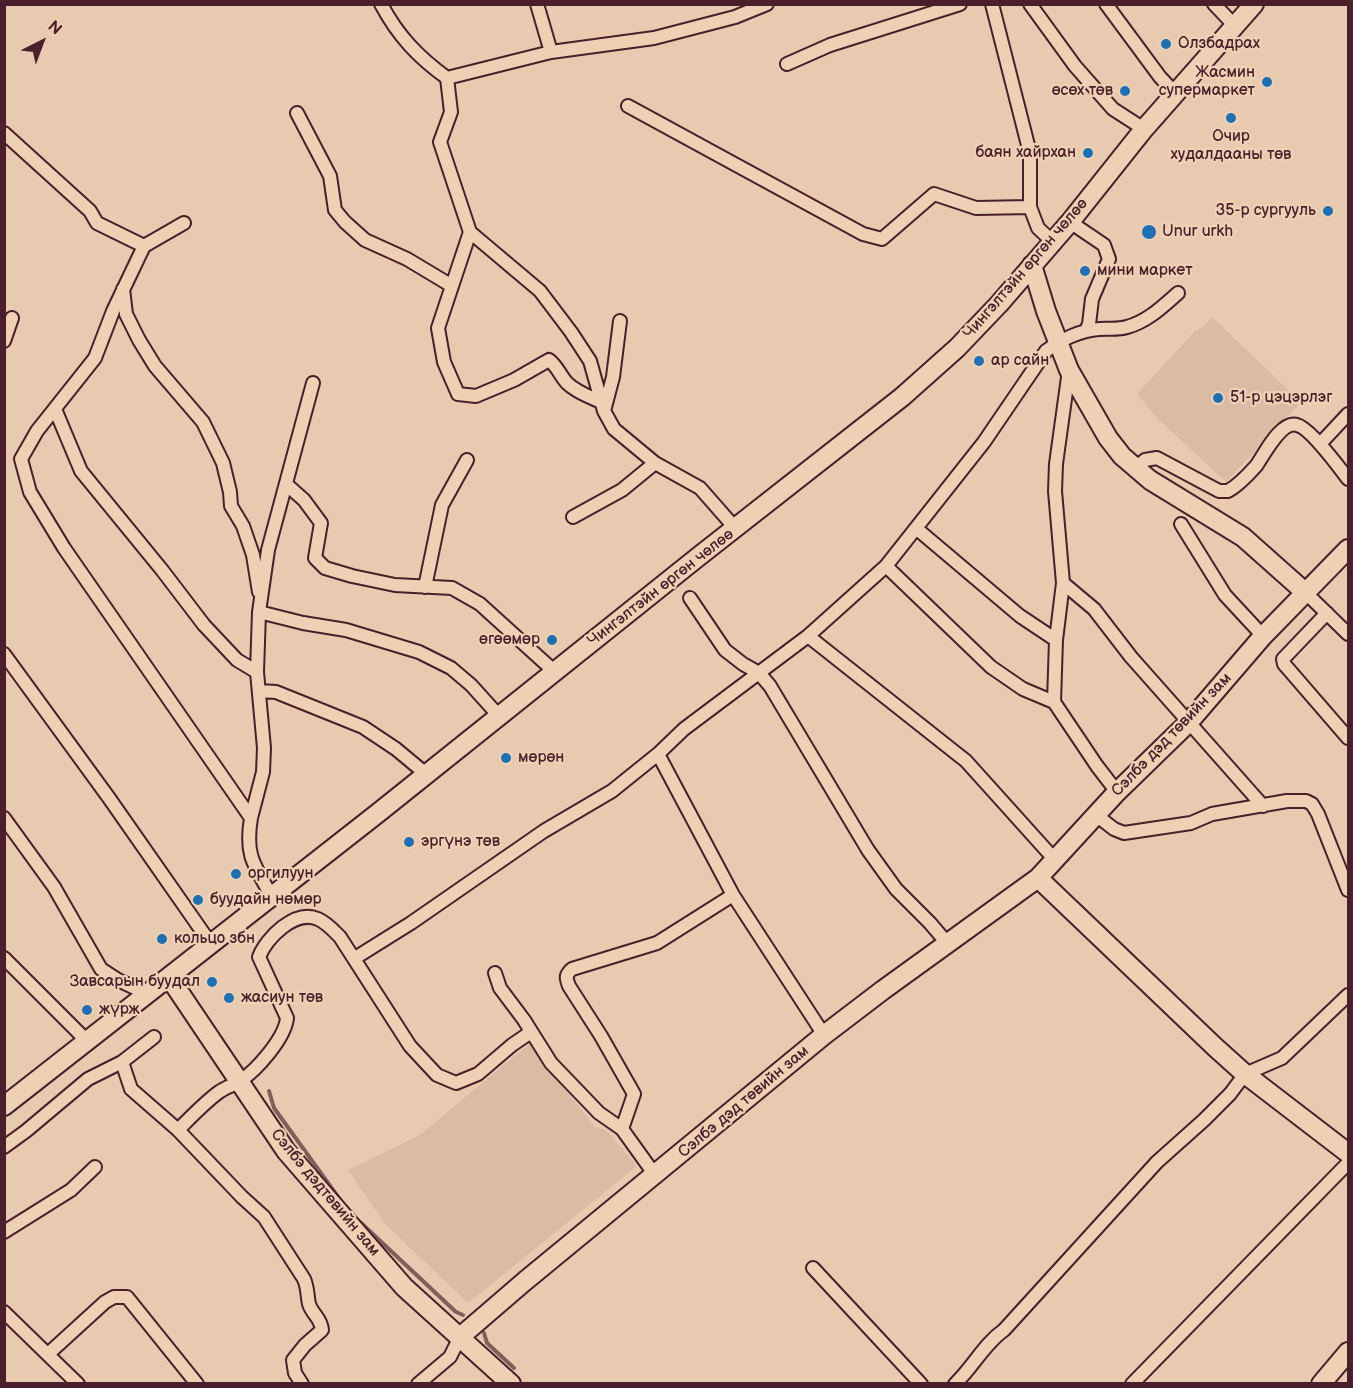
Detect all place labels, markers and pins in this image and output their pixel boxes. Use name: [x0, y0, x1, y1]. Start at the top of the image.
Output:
place label: Олзбадрах: [1178, 34, 1260, 54]
marker: Олзбадрах: [1159, 37, 1173, 51]
place label: Жасмин супермаркет: [1159, 63, 1255, 101]
marker: Жасмин супермаркет: [1260, 75, 1274, 89]
place label: өсөх төв: [1052, 81, 1113, 101]
marker: өсөх төв: [1118, 84, 1132, 98]
marker: Очир худалдааны төв: [1224, 111, 1238, 125]
place label: Очир худалдааны төв: [1171, 127, 1291, 165]
place label: баян хайрхан: [975, 143, 1076, 163]
marker: баян хайрхан: [1081, 146, 1095, 160]
place label: 35-р сургууль: [1216, 201, 1316, 221]
marker: 35-р сургууль: [1321, 204, 1335, 218]
place label: Unur urkh: [1162, 222, 1233, 242]
marker: Unur urkh: [1140, 223, 1158, 241]
place label: мини маркет: [1097, 261, 1193, 281]
marker: мини маркет: [1078, 264, 1092, 278]
place label: ар сайн: [991, 351, 1049, 371]
marker: ар сайн: [972, 354, 986, 368]
place label: 51-р цэцэрлэг: [1230, 388, 1332, 408]
marker: 51-р цэцэрлэг: [1211, 391, 1225, 405]
place label: өгөөмөр: [479, 630, 540, 650]
marker: өгөөмөр: [545, 633, 559, 647]
place label: мөрөн: [518, 748, 564, 768]
marker: мөрөн: [499, 751, 513, 765]
place label: эргүнэ төв: [421, 832, 500, 852]
marker: эргүнэ төв: [402, 835, 416, 849]
place label: оргилуун: [248, 864, 313, 884]
marker: оргилуун: [229, 867, 243, 881]
place label: буудайн нөмөр: [210, 890, 322, 910]
marker: буудайн нөмөр: [191, 893, 205, 907]
place label: кольцо збн: [174, 929, 255, 949]
marker: кольцо збн: [155, 932, 169, 946]
place label: Завсарын буудал: [70, 972, 200, 992]
marker: Завсарын буудал: [205, 975, 219, 989]
place label: жасиун төв: [241, 988, 323, 1008]
marker: жасиун төв: [222, 991, 236, 1005]
place label: жүрж: [99, 1000, 140, 1020]
marker: жүрж: [80, 1003, 94, 1017]

